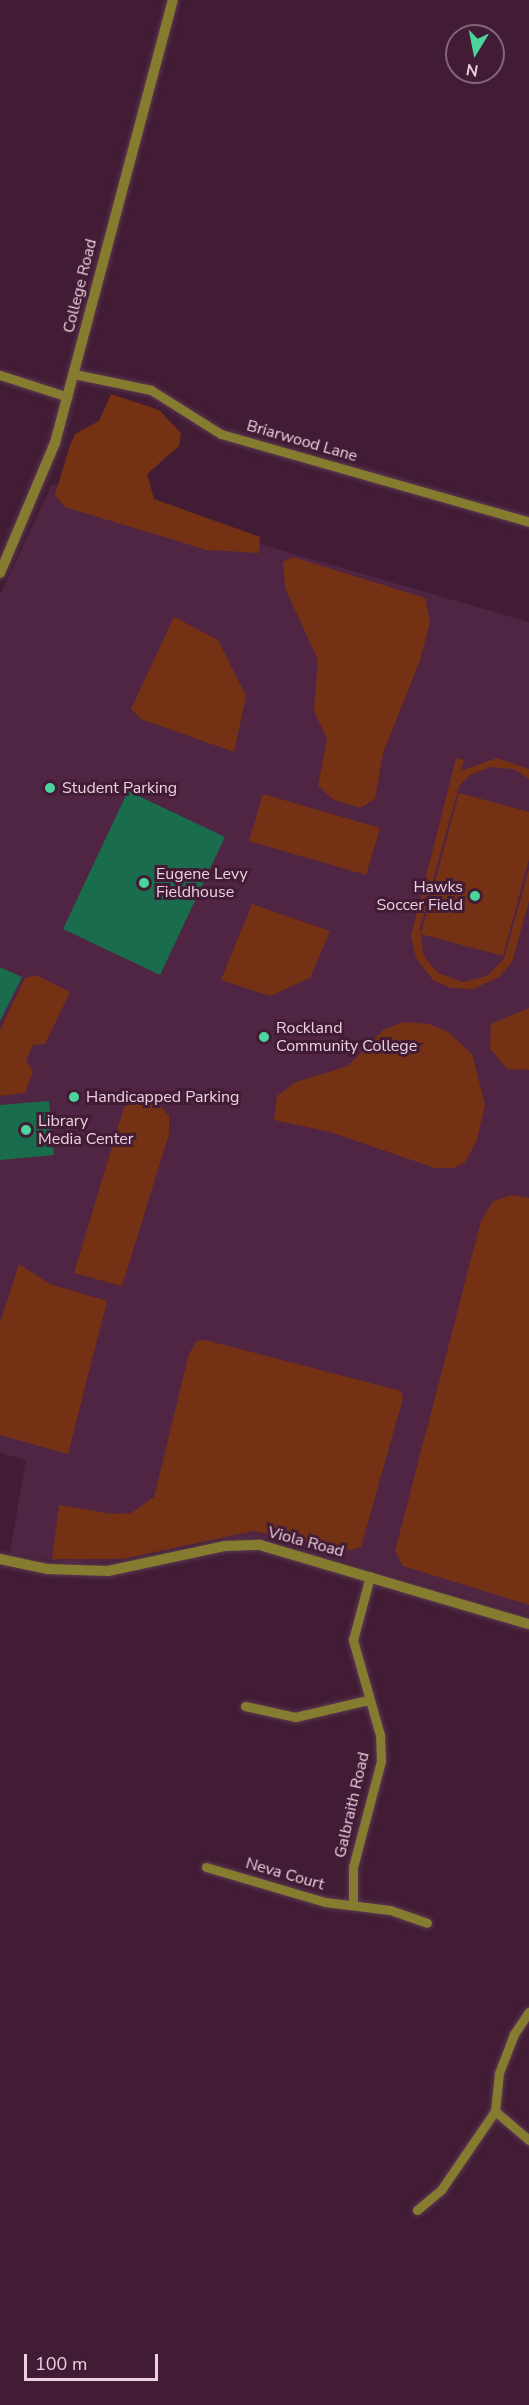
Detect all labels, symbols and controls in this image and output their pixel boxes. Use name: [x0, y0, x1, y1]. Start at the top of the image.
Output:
north arrow: [445, 24, 505, 84]
text: N: [464, 58, 480, 82]
street label: College Road: [59, 237, 101, 335]
street label: Briarwood Lane: [244, 416, 360, 466]
place label: Student Parking: [62, 778, 177, 798]
marker: Student Parking: [43, 781, 57, 795]
place label: Eugene Levy Fieldhouse: [156, 864, 248, 902]
marker: Eugene Levy Fieldhouse: [137, 876, 151, 890]
place label: Hawks Soccer Field: [376, 877, 463, 915]
marker: Hawks Soccer Field: [468, 889, 482, 903]
place label: Rockland Community College: [276, 1018, 417, 1056]
marker: Rockland Community College: [257, 1030, 271, 1044]
place label: Handicapped Parking: [86, 1087, 239, 1107]
marker: Handicapped Parking: [67, 1090, 81, 1104]
place label: Library Media Center: [38, 1111, 133, 1149]
marker: Library Media Center: [19, 1123, 33, 1137]
street label: Viola Road: [266, 1523, 346, 1561]
street label: Galbraith Road: [330, 1750, 374, 1860]
street label: Neva Court: [244, 1854, 326, 1894]
scale bar: [27, 2342, 160, 2380]
text: 100 m: [35, 2352, 87, 2376]

